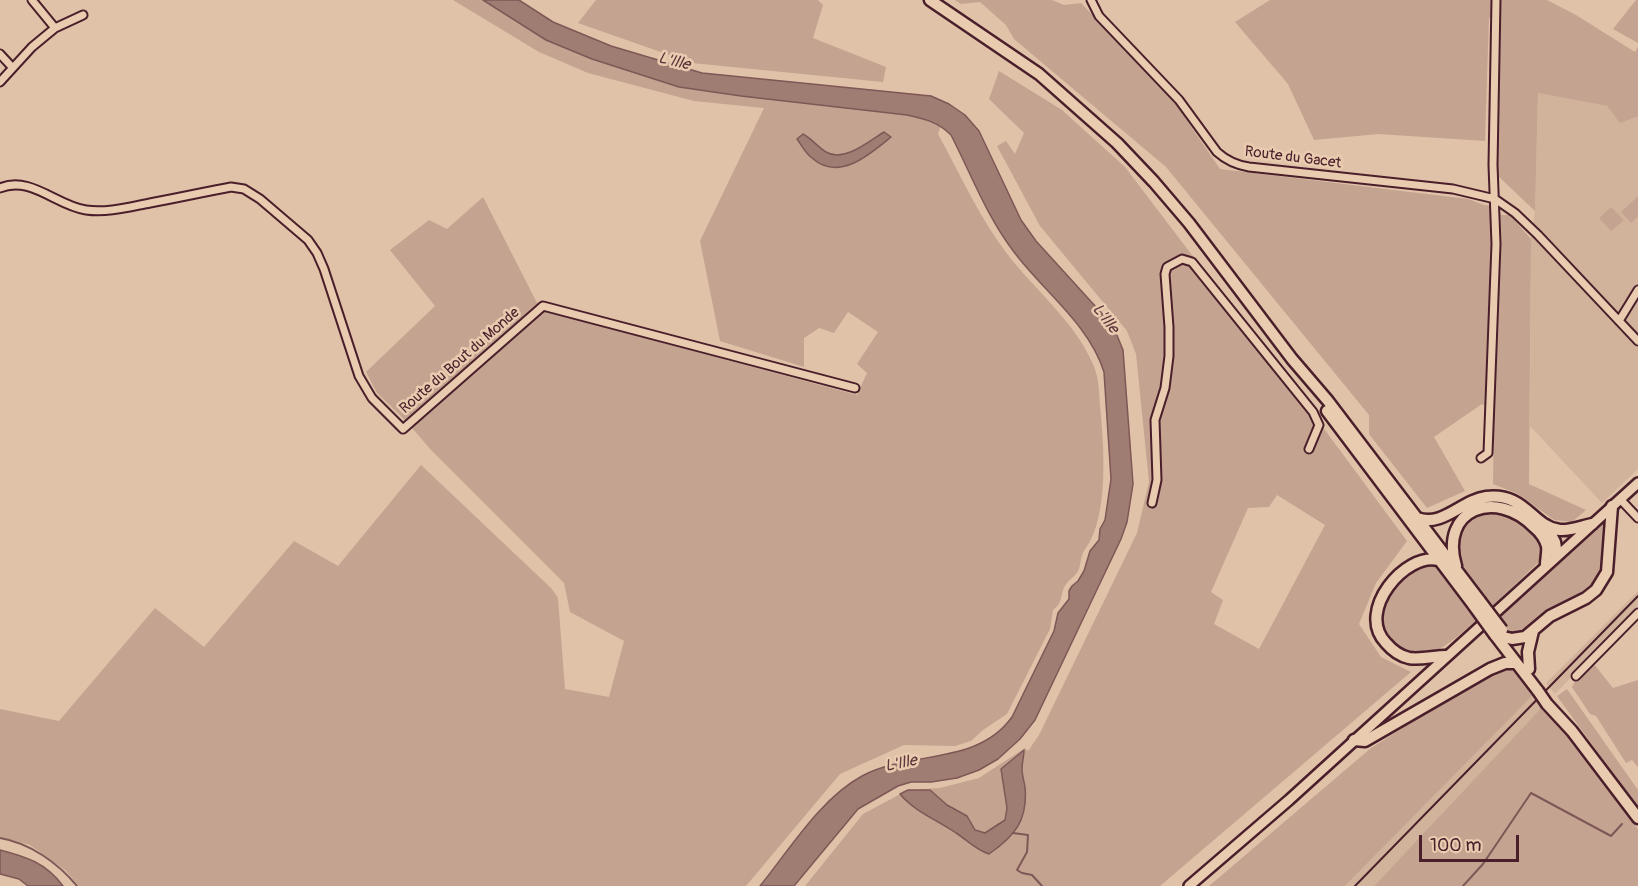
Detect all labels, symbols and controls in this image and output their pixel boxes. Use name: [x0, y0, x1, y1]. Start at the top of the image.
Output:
water label: L'Ille: [656, 49, 692, 75]
street label: Route du Gacet: [1244, 143, 1342, 173]
water label: L'Ille: [1088, 300, 1122, 338]
street label: Route du Bout du Monde: [396, 304, 524, 418]
water label: L'Ille: [883, 752, 919, 776]
scale bar: [1422, 823, 1522, 861]
text: 100 m: [1430, 834, 1482, 857]

